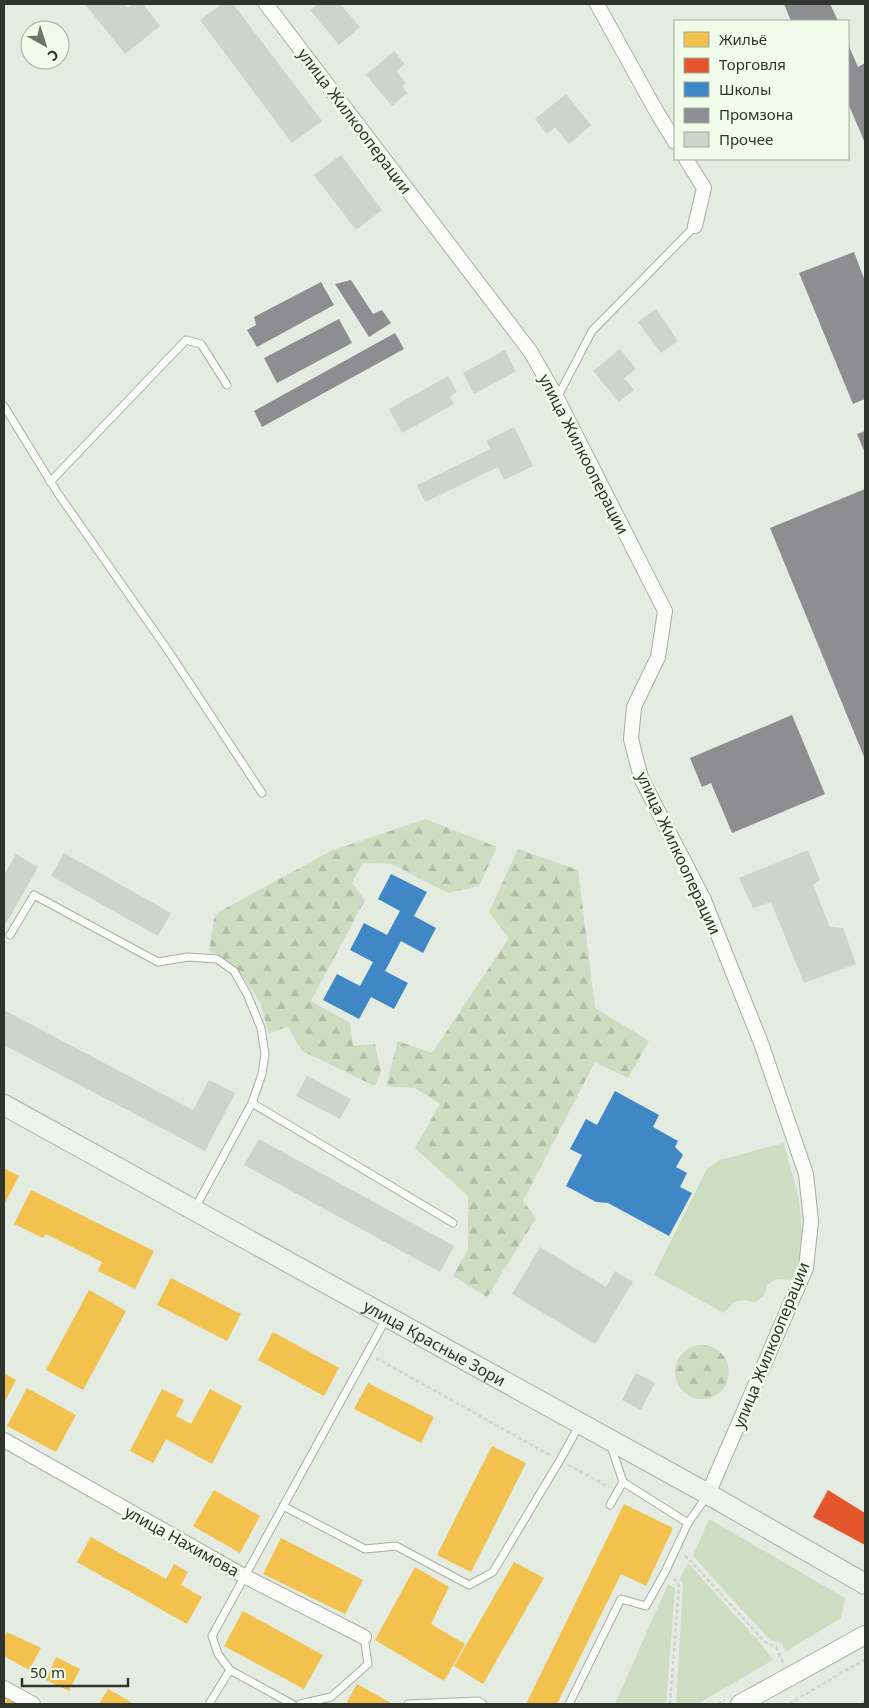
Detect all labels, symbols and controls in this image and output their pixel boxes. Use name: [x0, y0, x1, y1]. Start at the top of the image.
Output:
north arrow: [20, 20, 70, 70]
legend: [674, 20, 849, 160]
text: Жильё: [719, 29, 767, 49]
street label: улица Жилкооперации: [293, 44, 417, 198]
text: С: [44, 45, 63, 66]
text: Торговля: [719, 54, 786, 74]
text: Школы: [719, 79, 771, 99]
text: Промзона: [719, 104, 793, 124]
text: Прочее: [719, 129, 773, 149]
street label: улица Жилкооперации: [534, 370, 634, 538]
street label: улица Жилкооперации: [632, 768, 726, 938]
street label: улица Жилкооперации: [728, 1259, 814, 1431]
street label: улица Красные Зори: [359, 1295, 510, 1391]
street label: улица Нахимова: [121, 1500, 243, 1582]
scale bar: [22, 1656, 129, 1688]
text: 50 m: [30, 1662, 65, 1682]

